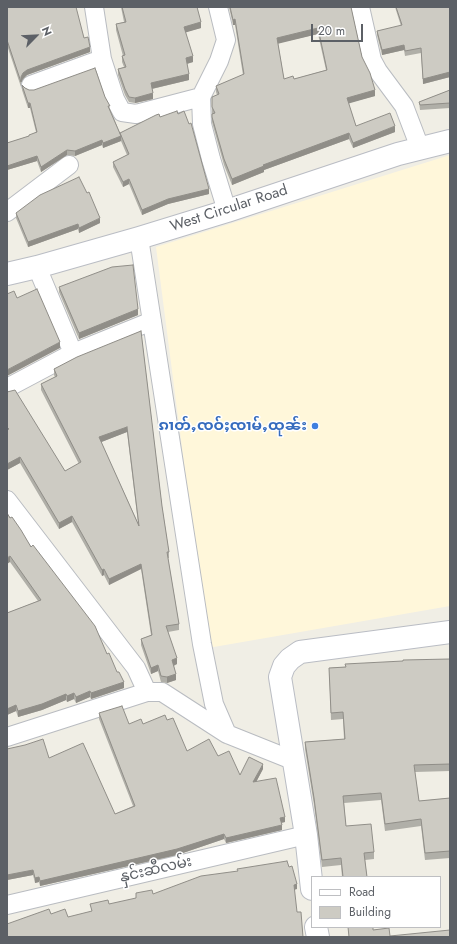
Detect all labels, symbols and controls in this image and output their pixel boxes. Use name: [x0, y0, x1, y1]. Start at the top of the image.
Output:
north arrow: [16, 16, 56, 56]
scale bar: [313, 16, 365, 42]
text: 20 m: [318, 22, 345, 40]
text: N: [38, 24, 56, 38]
street label: West Circular Road: [168, 182, 290, 236]
place label: ၵၢတ်ႇၸဝ်ႈၸၢမ်ႇထုၼ်း: [159, 417, 307, 435]
marker: ၵၢတ်ႇၸဝ်ႈၸၢမ်ႇထုၼ်း: [310, 421, 320, 431]
street label: နှင်းဆီလမ်း: [118, 853, 194, 887]
legend: [311, 876, 441, 928]
text: Road: [349, 883, 375, 901]
text: Building: [349, 903, 391, 921]

